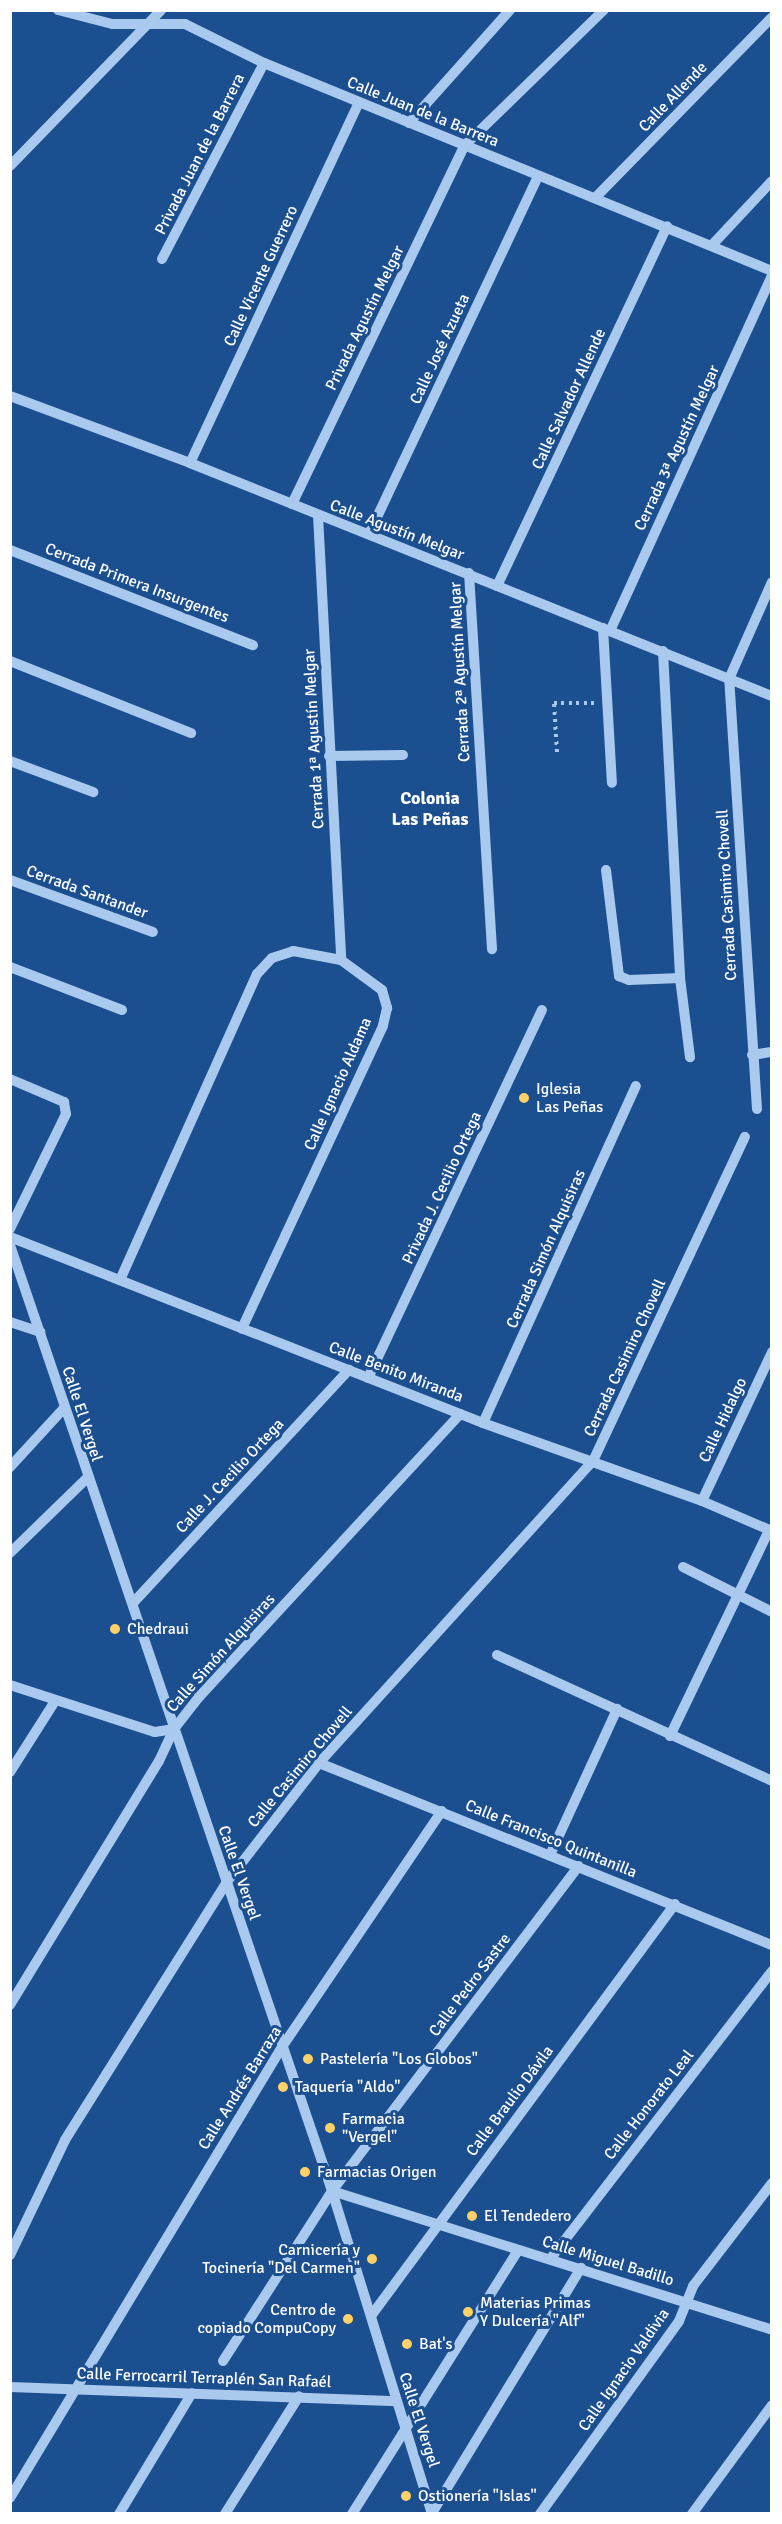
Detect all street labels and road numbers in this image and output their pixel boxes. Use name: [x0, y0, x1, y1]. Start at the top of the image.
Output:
street label: Calle Allende: [635, 58, 711, 136]
street label: Privada Juan de la Barrera: [151, 70, 249, 238]
street label: Calle Juan de la Barrera: [344, 73, 502, 151]
street label: Calle Vicente Guerrero: [220, 202, 302, 350]
street label: Privada Agustín Melgar: [322, 242, 408, 394]
street label: Calle José Azueta: [406, 291, 474, 407]
street label: Calle Salvador Allende: [528, 326, 610, 472]
street label: Cerrada 3ª Agustín Melgar: [630, 362, 724, 534]
street label: Calle Agustín Melgar: [327, 496, 467, 564]
street label: Cerrada Primera Insurgentes: [42, 539, 232, 627]
street label: Cerrada 2ª Agustín Melgar: [446, 581, 474, 763]
street label: Cerrada 1ª Agustín Melgar: [300, 648, 328, 830]
street label: Cerrada Casimiro Chovell: [713, 809, 741, 981]
street label: Cerrada Santander: [24, 861, 150, 923]
street label: Calle Ignacio Aldama: [300, 1014, 376, 1154]
street label: Privada J. Cecilio Ortega: [398, 1109, 486, 1267]
street label: Cerrada Simón Alquisiras: [502, 1167, 590, 1331]
street label: Cerrada Casimiro Chovell: [580, 1276, 670, 1440]
street label: Calle Benito Miranda: [326, 1337, 466, 1407]
street label: Calle El Vergel: [58, 1364, 106, 1464]
street label: Calle Hidalgo: [695, 1375, 751, 1465]
street label: Calle J. Cecilio Ortega: [172, 1415, 288, 1537]
street label: Calle Simón Alquisiras: [163, 1590, 279, 1716]
street label: Calle Casimiro Chovell: [244, 1702, 356, 1832]
street label: Calle Francisco Quintanilla: [462, 1796, 640, 1882]
street label: Calle El Vergel: [214, 1823, 264, 1923]
street label: Calle Pedro Sastre: [425, 1930, 515, 2040]
street label: Calle Andrés Barraza: [194, 2023, 286, 2153]
street label: Calle Braulio Dávila: [462, 2042, 558, 2160]
street label: Calle Honorato Leal: [600, 2046, 698, 2164]
street label: Calle Miguel Badillo: [540, 2232, 676, 2290]
street label: Calle Ignacio Valdivia: [574, 2305, 674, 2435]
street label: Calle Ferrocarril Terraplén San Rafaél: [76, 2364, 332, 2392]
street label: Calle El Vergel: [395, 2370, 443, 2470]

